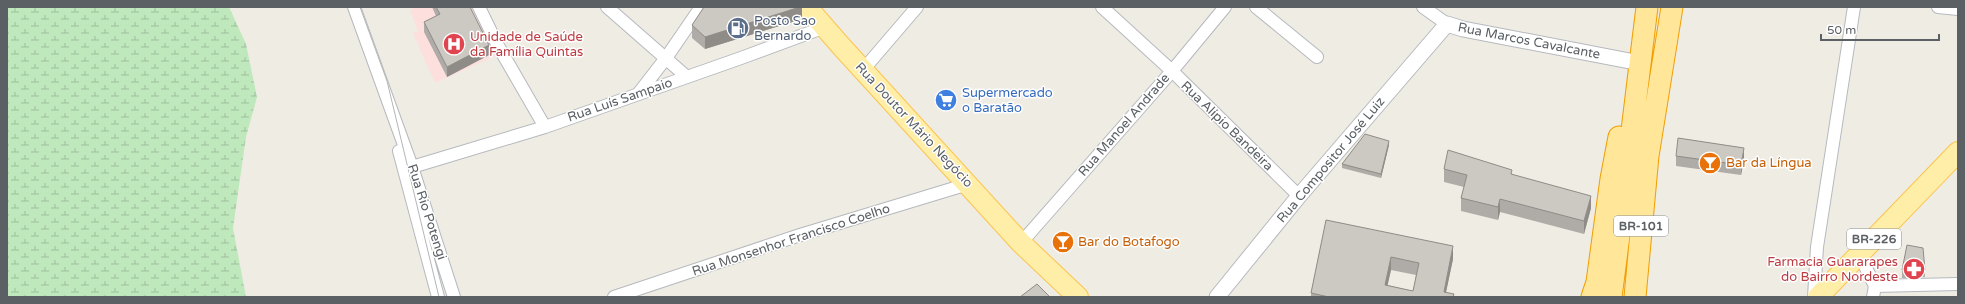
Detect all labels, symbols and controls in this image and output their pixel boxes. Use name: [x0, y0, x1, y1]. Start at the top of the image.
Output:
place label: Posto Sao Bernardo: [754, 13, 816, 44]
fuel station icon: Posto Sao Bernardo: [725, 15, 751, 41]
scale bar: [1821, 16, 1939, 42]
street label: Rua Marcos Cavalcante: [1456, 19, 1602, 63]
text: 50 m: [1827, 23, 1856, 37]
place label: Unidade de Saúde da Família Quintas: [470, 29, 583, 60]
hospital icon: Unidade de Saúde da Família Quintas: [441, 31, 467, 57]
street label: Rua Doutor Mário Negócio: [852, 59, 976, 191]
street label: Rua Manoel Andrade: [1075, 70, 1173, 180]
street label: Rua Luís Sampaio: [565, 74, 675, 125]
street label: Rua Alípio Bandeira: [1178, 78, 1276, 174]
place label: Supermercado o Baratão: [962, 85, 1053, 116]
supermarket icon: Supermercado o Baratão: [933, 87, 959, 113]
street label: Rua Compositor José Luiz: [1274, 94, 1388, 226]
bar icon: Bar da Língua: [1697, 150, 1723, 176]
place label: Bar da Língua: [1726, 155, 1812, 171]
street label: Rua Rio Potengi: [404, 162, 450, 262]
street label: Rua Monsenhor Francisco Coelho: [690, 200, 892, 280]
road number: BR-101: [1614, 216, 1668, 236]
bar icon: Bar do Botafogo: [1050, 229, 1076, 255]
road number: BR-226: [1847, 229, 1901, 249]
place label: Bar do Botafogo: [1078, 234, 1180, 250]
place label: Farmacia Guararapes do Bairro Nordeste: [1767, 254, 1898, 285]
pharmacy icon: Farmacia Guararapes do Bairro Nordeste: [1901, 256, 1927, 282]

